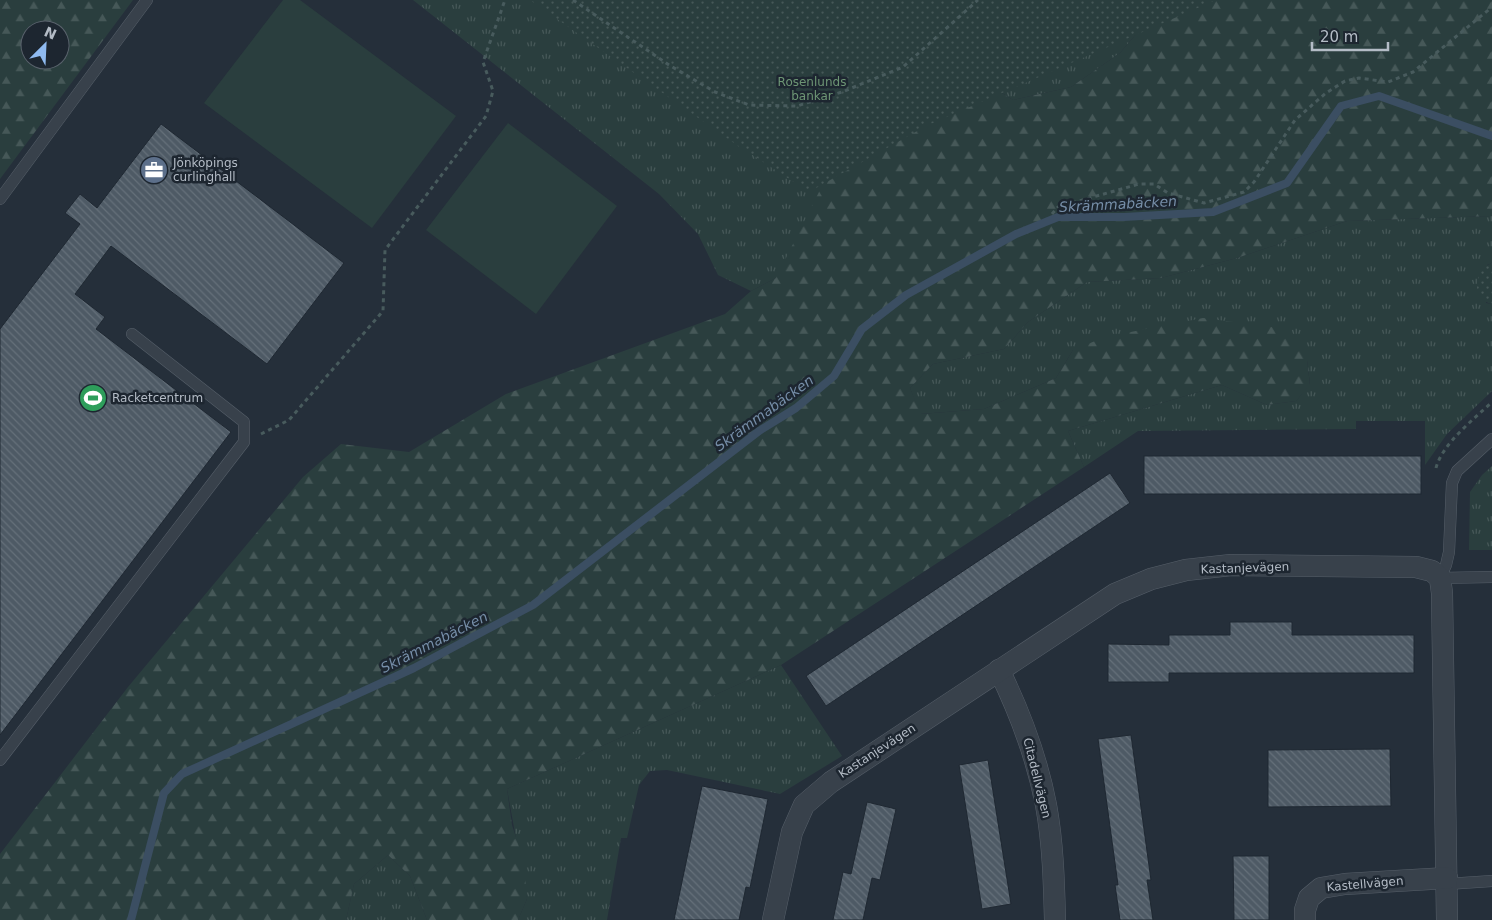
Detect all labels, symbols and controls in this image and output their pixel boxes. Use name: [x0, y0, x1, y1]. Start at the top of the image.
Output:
north arrow: [20, 20, 70, 70]
scale bar: [1312, 20, 1388, 52]
text: N: [42, 23, 59, 43]
text: 20 m: [1320, 28, 1358, 46]
park label: Rosenlunds bankar: [778, 75, 846, 103]
office icon: Jönköpings curlinghall: [139, 155, 169, 185]
place label: Jönköpings curlinghall: [172, 156, 238, 184]
water label: Skrämmabäcken: [1059, 193, 1177, 215]
water label: Skrämmabäcken: [712, 372, 816, 454]
sports icon: Racketcentrum: [78, 383, 108, 413]
place label: Racketcentrum: [112, 391, 203, 405]
street label: Kastanjevägen: [1200, 559, 1290, 577]
water label: Skrämmabäcken: [378, 608, 490, 676]
street label: Kastanjevägen: [836, 721, 918, 781]
street label: Citadellvägen: [1020, 736, 1054, 820]
street label: Kastellvägen: [1326, 874, 1404, 894]

